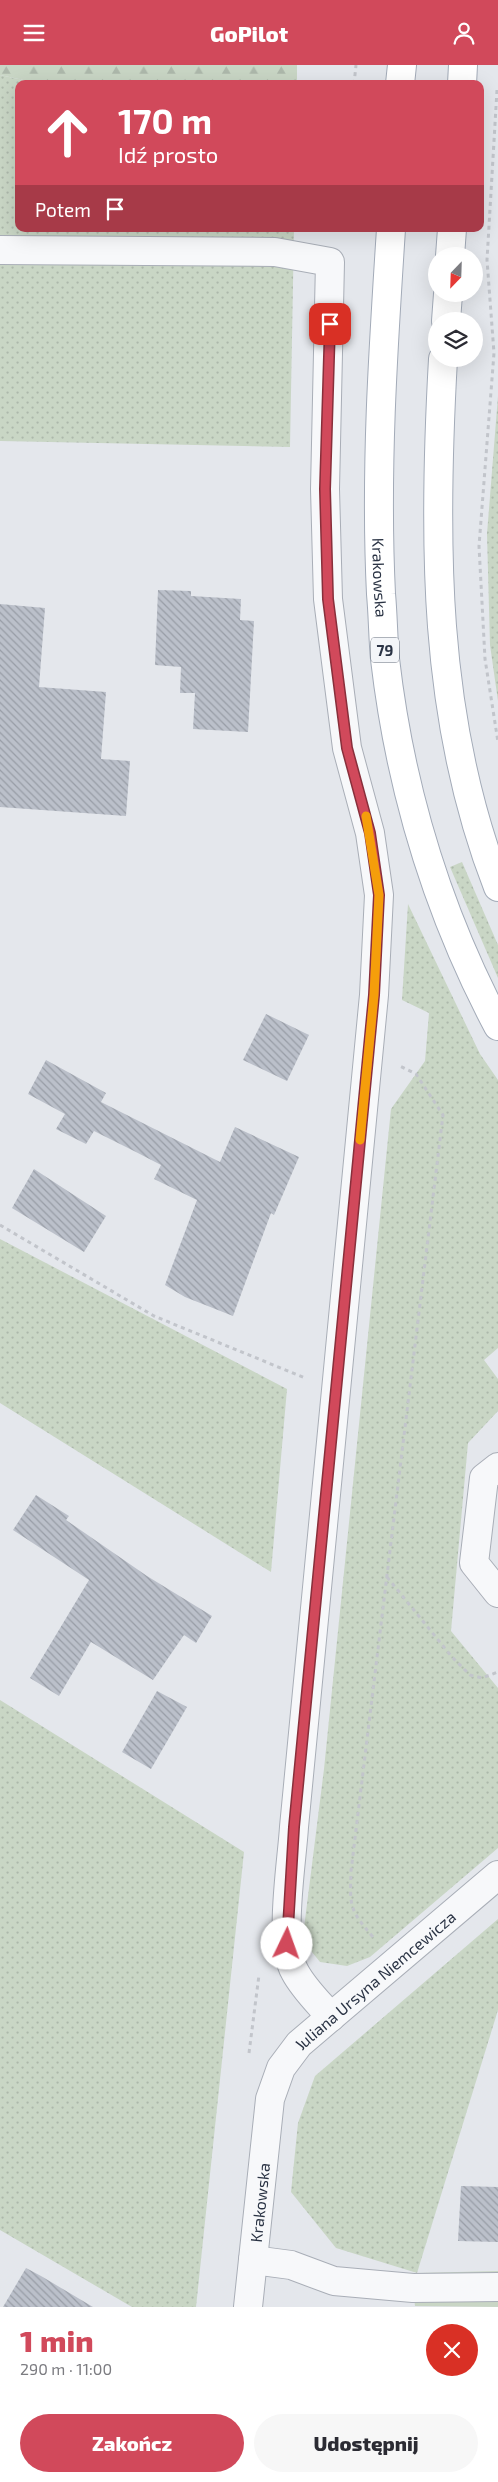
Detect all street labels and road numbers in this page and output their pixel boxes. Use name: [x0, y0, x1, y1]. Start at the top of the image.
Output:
street label: Krakowska: [370, 538, 392, 618]
road number: 79: [371, 637, 399, 663]
street label: Juliana Ursyna Niemcewicza: [289, 1906, 459, 2053]
street label: Krakowska: [245, 2162, 273, 2243]

